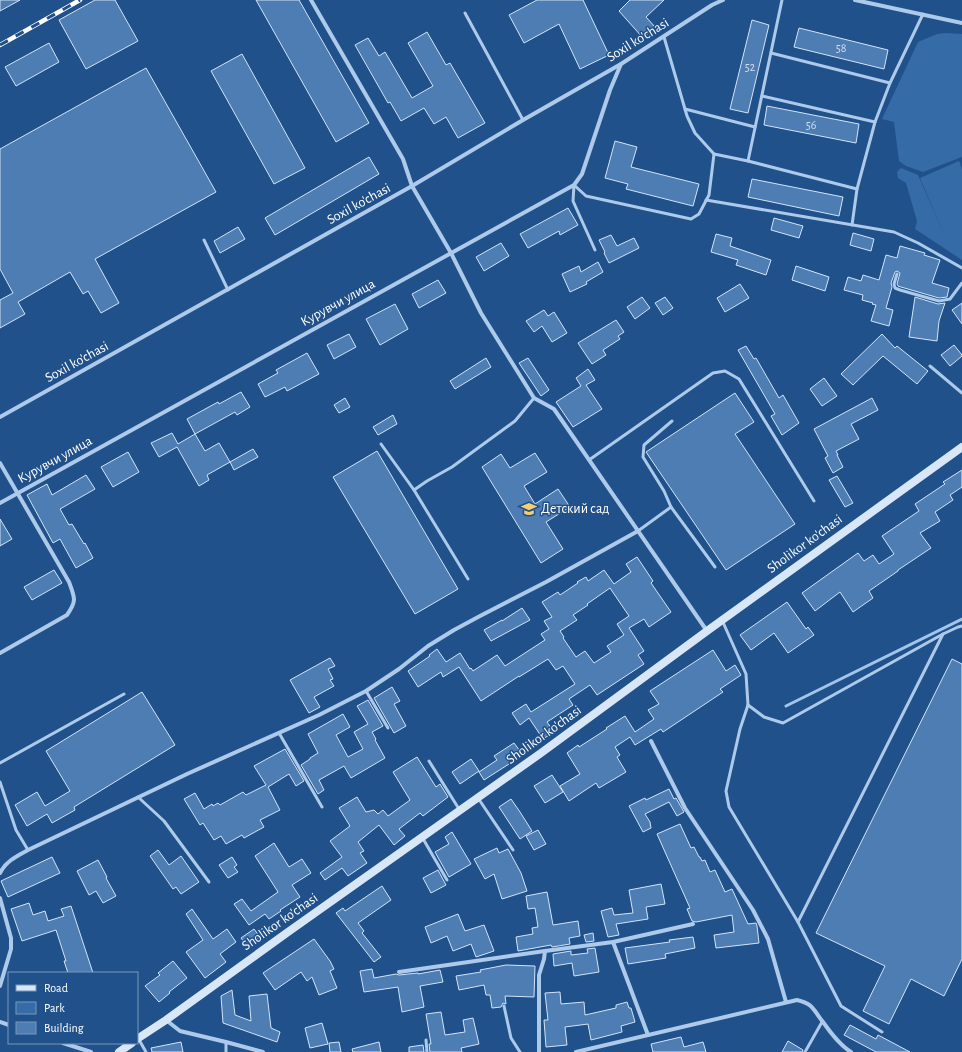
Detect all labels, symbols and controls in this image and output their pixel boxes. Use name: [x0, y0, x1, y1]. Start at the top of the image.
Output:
street label: Soxil ko'chasi: [605, 16, 671, 64]
house number: 58: [836, 42, 847, 54]
house number: 52: [745, 61, 756, 73]
house number: 56: [806, 119, 817, 131]
street label: Soxil ko'chasi: [325, 181, 393, 227]
street label: Курувчи улица: [299, 277, 378, 329]
street label: Soxil ko'chasi: [43, 339, 111, 385]
street label: Курувчи улица: [16, 434, 95, 486]
school or university icon: Детский сад: [520, 500, 538, 518]
place label: Детский сад: [541, 502, 609, 516]
street label: Sholikor ko'chasi: [765, 512, 845, 576]
street label: Sholikor ko'chasi: [504, 703, 584, 767]
street label: Sholikor ko'chasi: [240, 891, 320, 953]
legend: [8, 972, 138, 1044]
text: Road: [44, 982, 68, 994]
text: Park: [44, 1002, 65, 1014]
text: Building: [44, 1022, 84, 1034]

